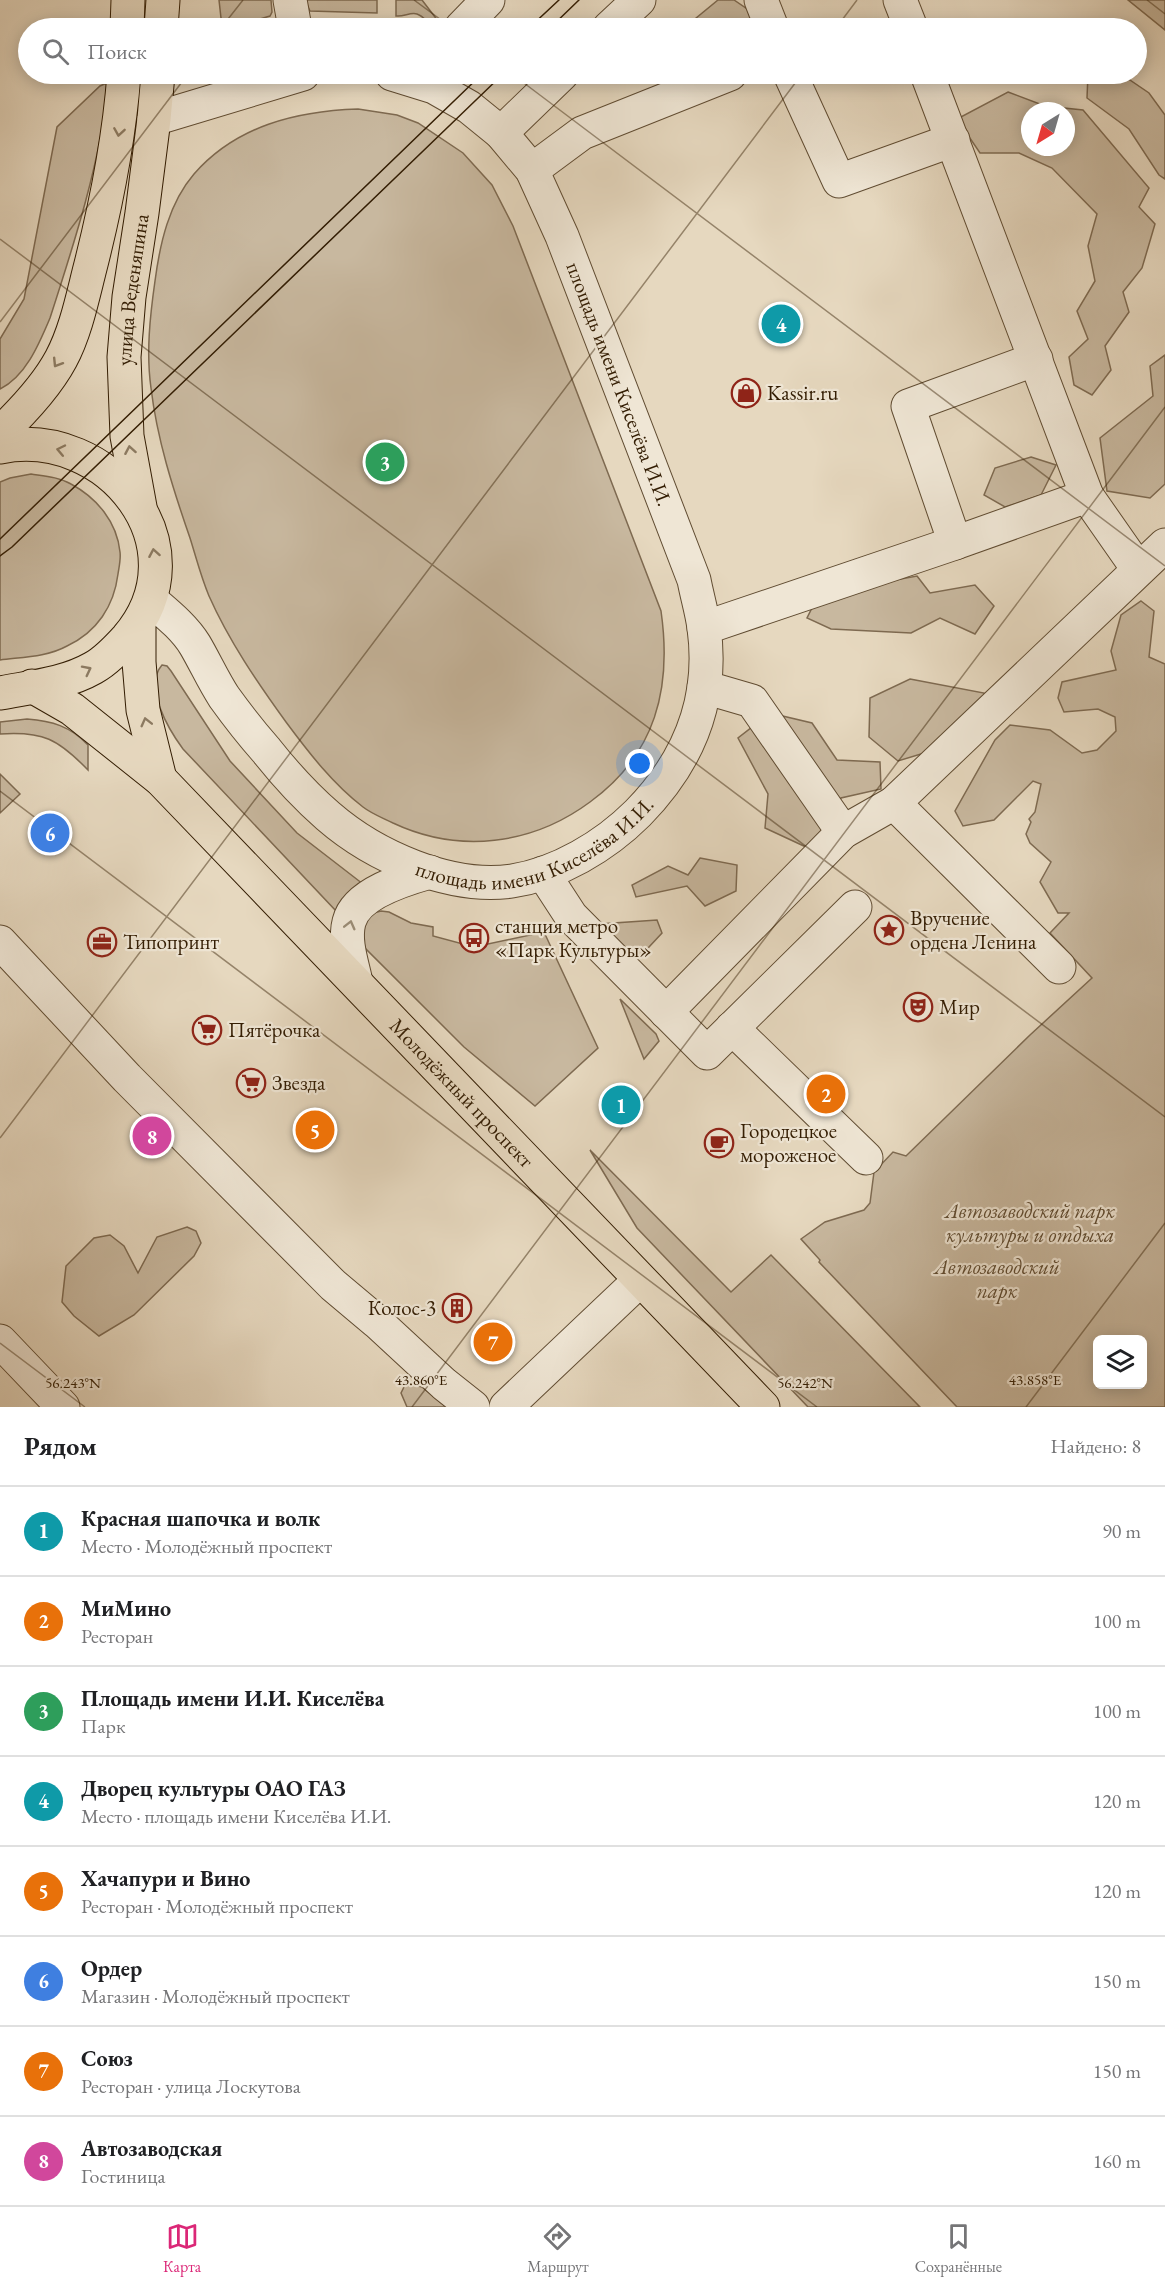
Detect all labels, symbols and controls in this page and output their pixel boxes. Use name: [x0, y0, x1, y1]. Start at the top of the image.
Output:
search box: [18, 18, 1147, 84]
icon: search: [39, 35, 72, 68]
text: Поиск: [87, 37, 147, 66]
north arrow: [1021, 102, 1075, 156]
one-way arrow: [113, 127, 125, 136]
street label: улица Веденяпина: [110, 211, 155, 366]
street label: площадь имени Киселёва И.И.: [560, 258, 679, 510]
pin: 4: [762, 302, 800, 346]
one-way arrow: [53, 357, 65, 367]
shop icon: Kassir.ru: [730, 377, 762, 409]
place label: Kassir.ru: [767, 379, 838, 406]
pin: 3: [366, 440, 404, 484]
one-way arrow: [56, 444, 66, 457]
one-way arrow: [124, 445, 137, 455]
one-way arrow: [148, 548, 161, 558]
one-way arrow: [81, 666, 92, 677]
one-way arrow: [141, 717, 154, 727]
your location: [625, 749, 654, 778]
street label: площадь имени Киселёва И.И.: [412, 791, 659, 896]
pin: 6: [31, 810, 70, 856]
place label: Вручение ордена Ленина: [910, 904, 1037, 955]
place label: станция метро «Парк Культуры»: [495, 912, 652, 963]
place icon: Вручение ордена Ленина: [873, 914, 905, 946]
one-way arrow: [343, 920, 356, 930]
bus stop icon: станция метро «Парк Культуры»: [458, 922, 490, 954]
office icon: Типопринт: [86, 926, 118, 958]
place label: Типопринт: [123, 928, 220, 955]
theatre icon: Мир: [902, 991, 934, 1023]
place label: Мир: [939, 993, 980, 1020]
street label: Молодёжный проспект: [384, 1012, 540, 1173]
supermarket icon: Пятёрочка: [191, 1014, 223, 1046]
place label: Пятёрочка: [228, 1016, 321, 1043]
supermarket icon: Звезда: [235, 1067, 267, 1099]
place label: Звезда: [272, 1069, 326, 1096]
pin: 2: [806, 1072, 846, 1116]
pin: 1: [602, 1082, 640, 1128]
pin: 5: [296, 1108, 334, 1152]
pin: 8: [132, 1114, 172, 1158]
place label: Городецкое мороженое: [740, 1117, 837, 1168]
cafe icon: Городецкое мороженое: [703, 1127, 735, 1159]
park label: Автозаводский парк культуры и отдыха: [943, 1197, 1116, 1248]
park label: Автозаводский парк: [932, 1253, 1060, 1304]
building icon: Колос-3: [441, 1292, 473, 1324]
place label: Колос-3: [368, 1294, 436, 1321]
pin: 7: [474, 1320, 512, 1364]
map controls: [1093, 1335, 1147, 1389]
button: layers: [1093, 1335, 1147, 1389]
text: 43.860°E: [395, 1370, 448, 1389]
text: 43.858°E: [1009, 1370, 1062, 1389]
text: 56.243°N: [45, 1373, 101, 1392]
text: 56.242°N: [777, 1373, 833, 1392]
text: Рядом: [24, 1429, 97, 1463]
text: Найдено: 8: [1050, 1433, 1141, 1459]
text: Красная шапочка и волк: [81, 1504, 320, 1533]
text: 1: [38, 1518, 49, 1544]
text: 90 m: [1102, 1518, 1141, 1544]
text: Место · Молодёжный проспект: [81, 1533, 332, 1559]
text: МиМино: [81, 1594, 171, 1623]
text: 2: [38, 1608, 49, 1634]
text: 100 m: [1093, 1608, 1141, 1634]
text: Ресторан: [81, 1623, 153, 1649]
text: Площадь имени И.И. Киселёва: [81, 1684, 384, 1713]
text: 3: [38, 1698, 49, 1724]
text: 100 m: [1093, 1698, 1141, 1724]
text: Парк: [81, 1713, 125, 1739]
text: Дворец культуры ОАО ГАЗ: [81, 1774, 346, 1803]
text: 4: [38, 1788, 49, 1814]
text: 120 m: [1093, 1788, 1141, 1814]
text: Место · площадь имени Киселёва И.И.: [81, 1803, 391, 1829]
text: Хачапури и Вино: [81, 1864, 250, 1893]
text: 5: [38, 1878, 49, 1904]
text: 120 m: [1093, 1878, 1141, 1904]
text: Ресторан · Молодёжный проспект: [81, 1893, 353, 1919]
text: Ордер: [81, 1954, 142, 1983]
text: 6: [38, 1968, 49, 1994]
text: 150 m: [1093, 1968, 1141, 1994]
text: Магазин · Молодёжный проспект: [81, 1983, 350, 2009]
text: Союз: [81, 2044, 133, 2073]
text: 7: [38, 2058, 49, 2084]
text: 150 m: [1093, 2058, 1141, 2084]
text: Ресторан · улица Лоскутова: [81, 2073, 301, 2099]
text: Автозаводская: [81, 2134, 222, 2163]
text: 8: [38, 2148, 49, 2174]
text: 160 m: [1093, 2148, 1141, 2174]
text: Гостиница: [81, 2163, 166, 2189]
tab: Карта: [163, 2220, 201, 2277]
tab: Маршрут: [527, 2220, 589, 2277]
tab: Сохранённые: [915, 2220, 1002, 2277]

